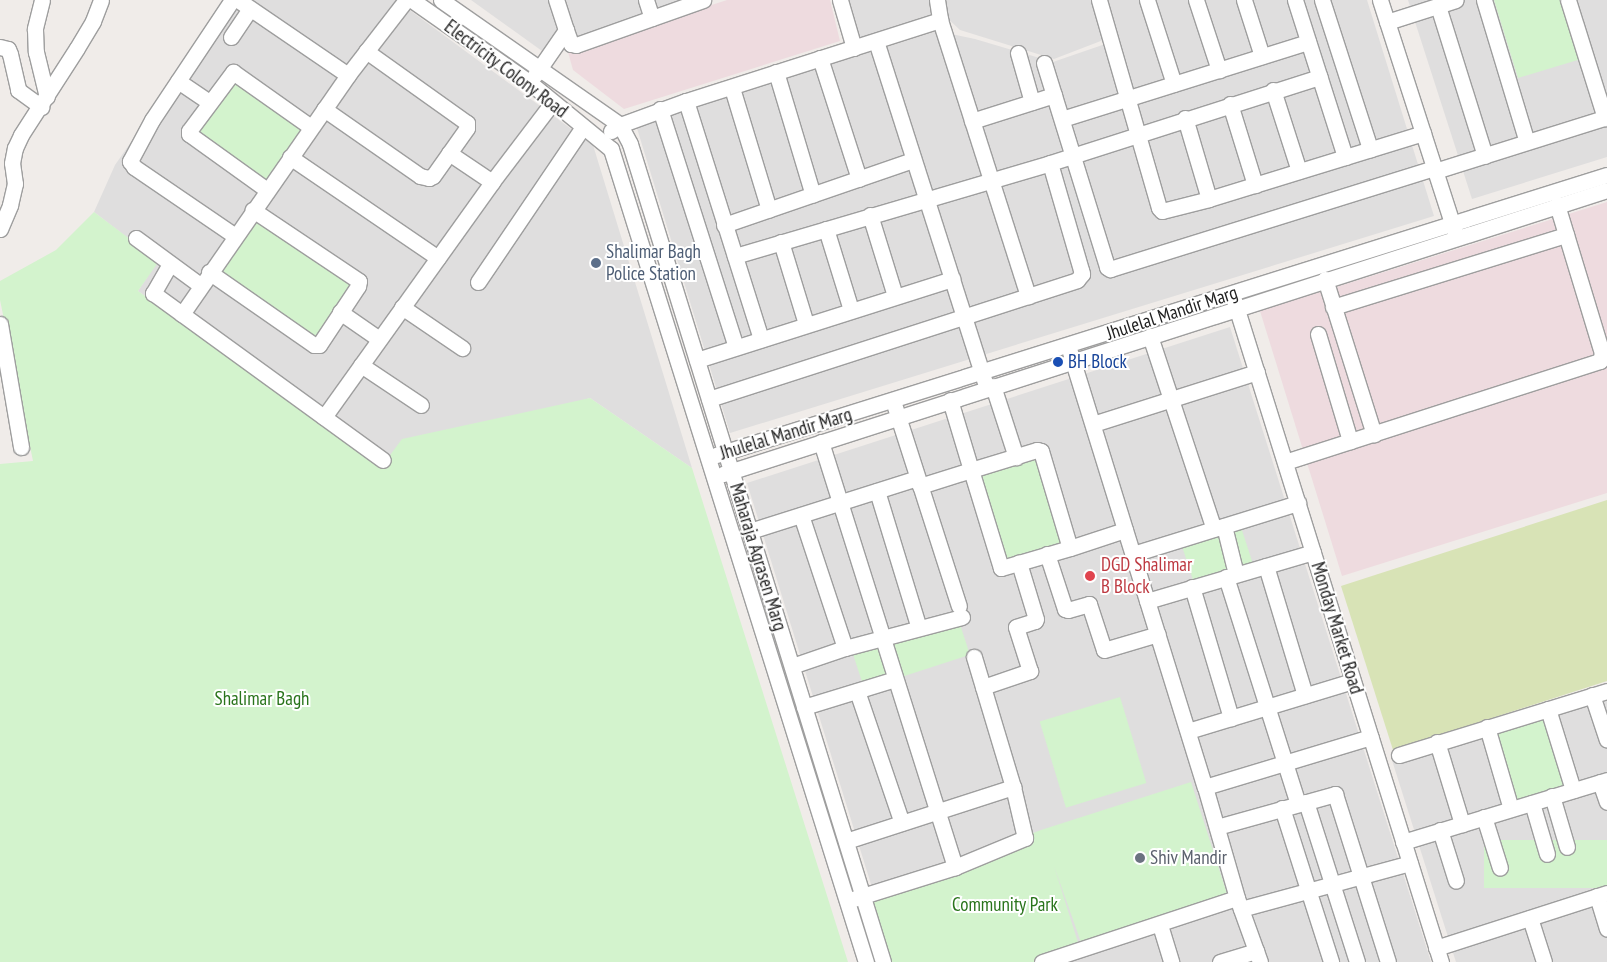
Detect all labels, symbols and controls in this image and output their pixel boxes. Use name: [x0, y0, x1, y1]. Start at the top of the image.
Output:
street label: Electricity Colony Road: [439, 15, 573, 123]
place label: Shalimar Bagh Police Station: [606, 241, 701, 285]
marker: Shalimar Bagh Police Station: [590, 257, 602, 269]
street label: Jhulelal Mandir Marg: [1103, 281, 1241, 345]
place label: BH Block: [1068, 351, 1127, 373]
marker: BH Block: [1052, 356, 1064, 368]
street label: Jhulelal Mandir Marg: [717, 403, 855, 465]
street label: Maharaja Agrasen Marg: [725, 480, 791, 634]
place label: DGD Shalimar B Block: [1101, 554, 1192, 598]
street label: Monday Market Road: [1306, 559, 1368, 697]
marker: DGD Shalimar B Block: [1083, 569, 1097, 583]
park label: Shalimar Bagh: [215, 688, 309, 710]
place label: Shiv Mandir: [1150, 847, 1228, 869]
marker: Shiv Mandir: [1134, 852, 1146, 864]
park label: Community Park: [952, 894, 1058, 916]

